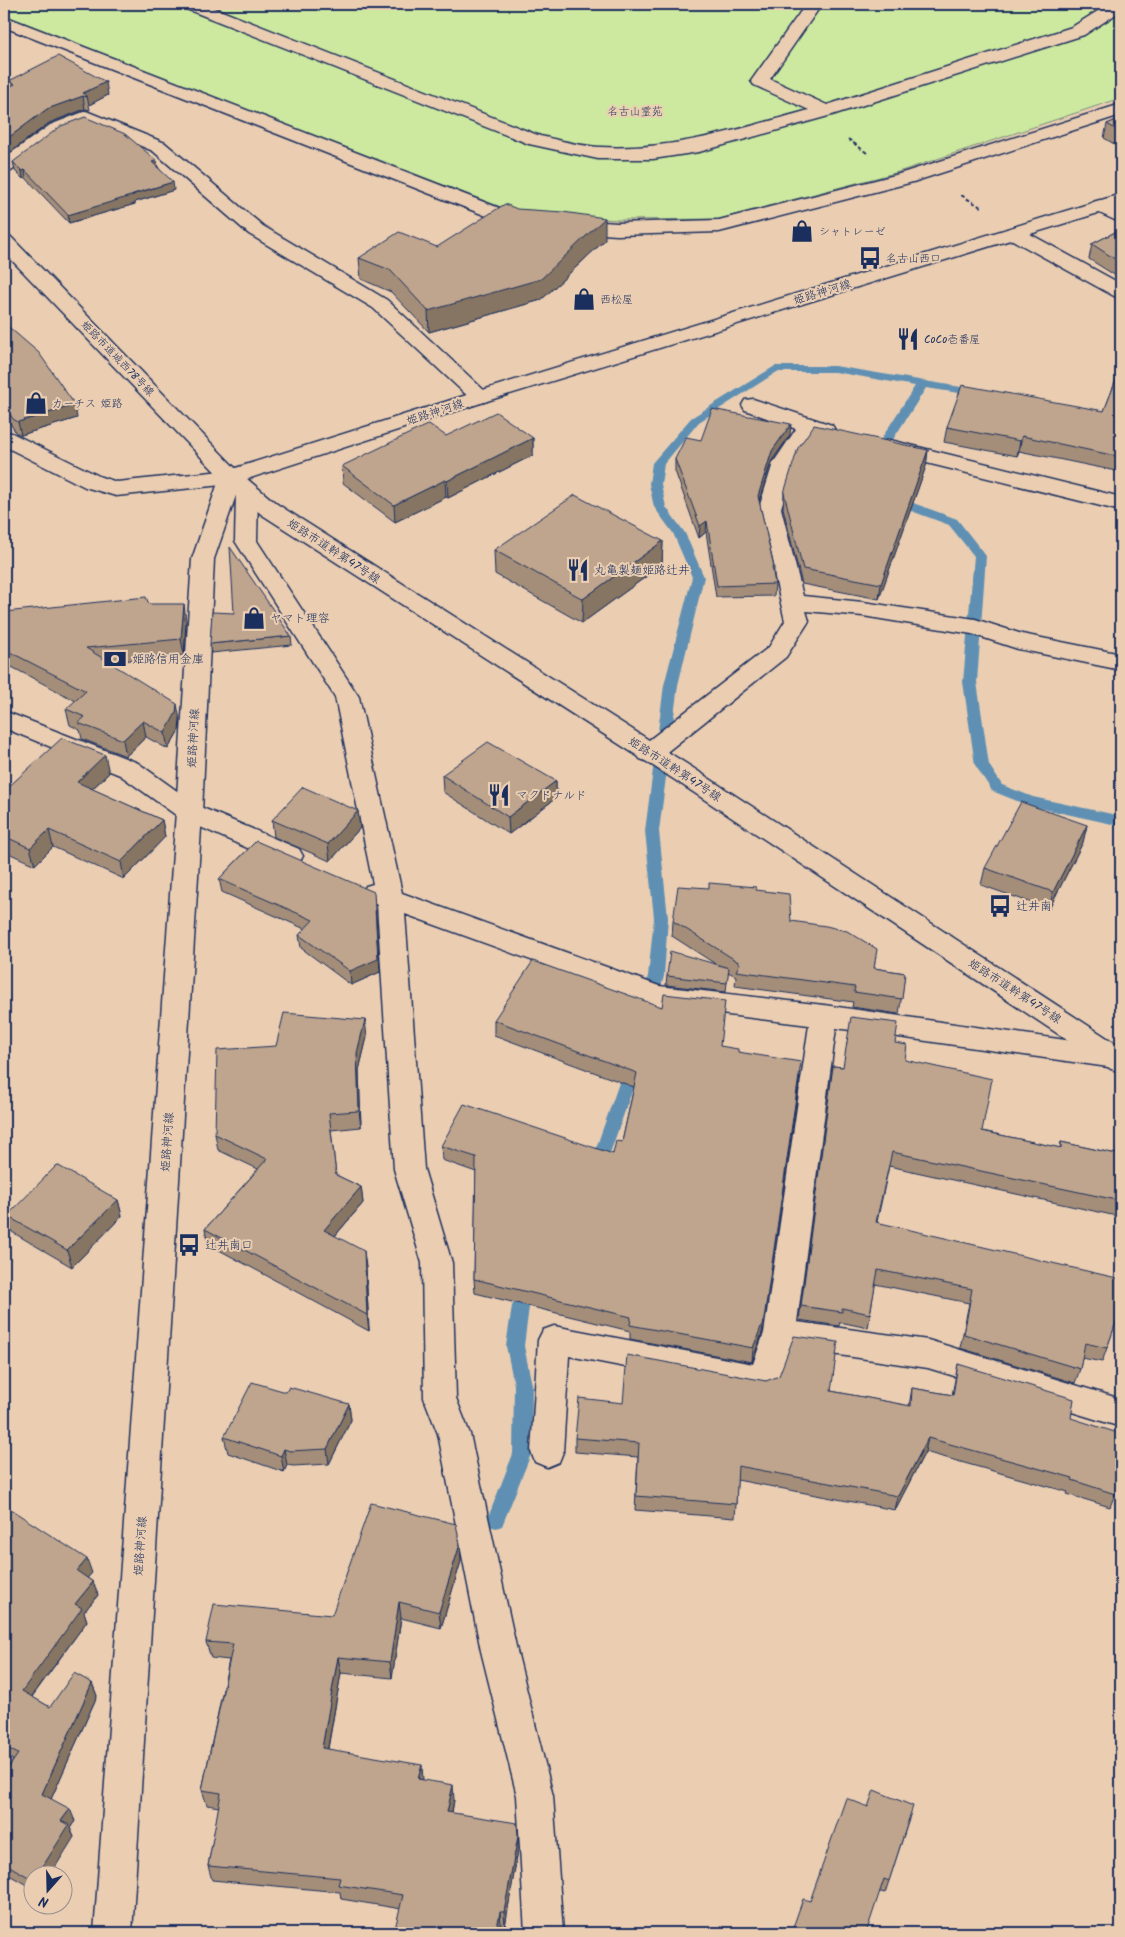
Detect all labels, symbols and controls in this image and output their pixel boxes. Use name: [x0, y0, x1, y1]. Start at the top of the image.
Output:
park label: 名古山霊苑: [608, 103, 663, 121]
shop icon: シャトレーゼ: [789, 218, 815, 244]
place label: シャトレーゼ: [819, 223, 885, 241]
bus stop icon: 名古山西口: [857, 245, 883, 271]
place label: 名古山西口: [886, 250, 941, 268]
street label: 姫路神河線: [791, 275, 854, 310]
shop icon: 西松屋: [571, 286, 597, 312]
place label: 西松屋: [600, 291, 633, 309]
street label: 姫路市道城西78号線: [76, 317, 158, 401]
restaurant icon: CoCo壱番屋: [895, 326, 921, 352]
place label: CoCo壱番屋: [924, 331, 980, 349]
shop icon: カーチス 姫路: [23, 390, 49, 416]
street label: 姫路神河線: [404, 394, 467, 431]
place label: カーチス 姫路: [52, 395, 122, 413]
street label: 姫路市道幹第47号線: [283, 514, 384, 589]
restaurant icon: 丸亀製麺姫路辻井: [565, 557, 591, 583]
place label: 丸亀製麺姫路辻井: [594, 561, 690, 580]
shop icon: ヤマト理容: [241, 605, 267, 631]
place label: ヤマト理容: [270, 609, 330, 628]
bank icon: 姫路信用金庫: [102, 646, 128, 672]
place label: 姫路信用金庫: [132, 650, 204, 669]
street label: 姫路神河線: [182, 708, 205, 768]
street label: 姫路市道幹第47号線: [624, 732, 725, 807]
restaurant icon: マクドナルド: [486, 782, 512, 808]
place label: マクドナルド: [516, 786, 587, 805]
bus stop icon: 辻井南: [987, 893, 1013, 919]
place label: 辻井南: [1016, 897, 1052, 916]
street label: 姫路市道幹第47号線: [964, 954, 1065, 1029]
street label: 姫路神河線: [156, 1111, 179, 1173]
bus stop icon: 辻井南口: [176, 1232, 202, 1258]
place label: 辻井南口: [205, 1236, 253, 1255]
street label: 姫路神河線: [129, 1515, 152, 1577]
north arrow: [22, 1864, 72, 1914]
text: N: [36, 1889, 52, 1913]

